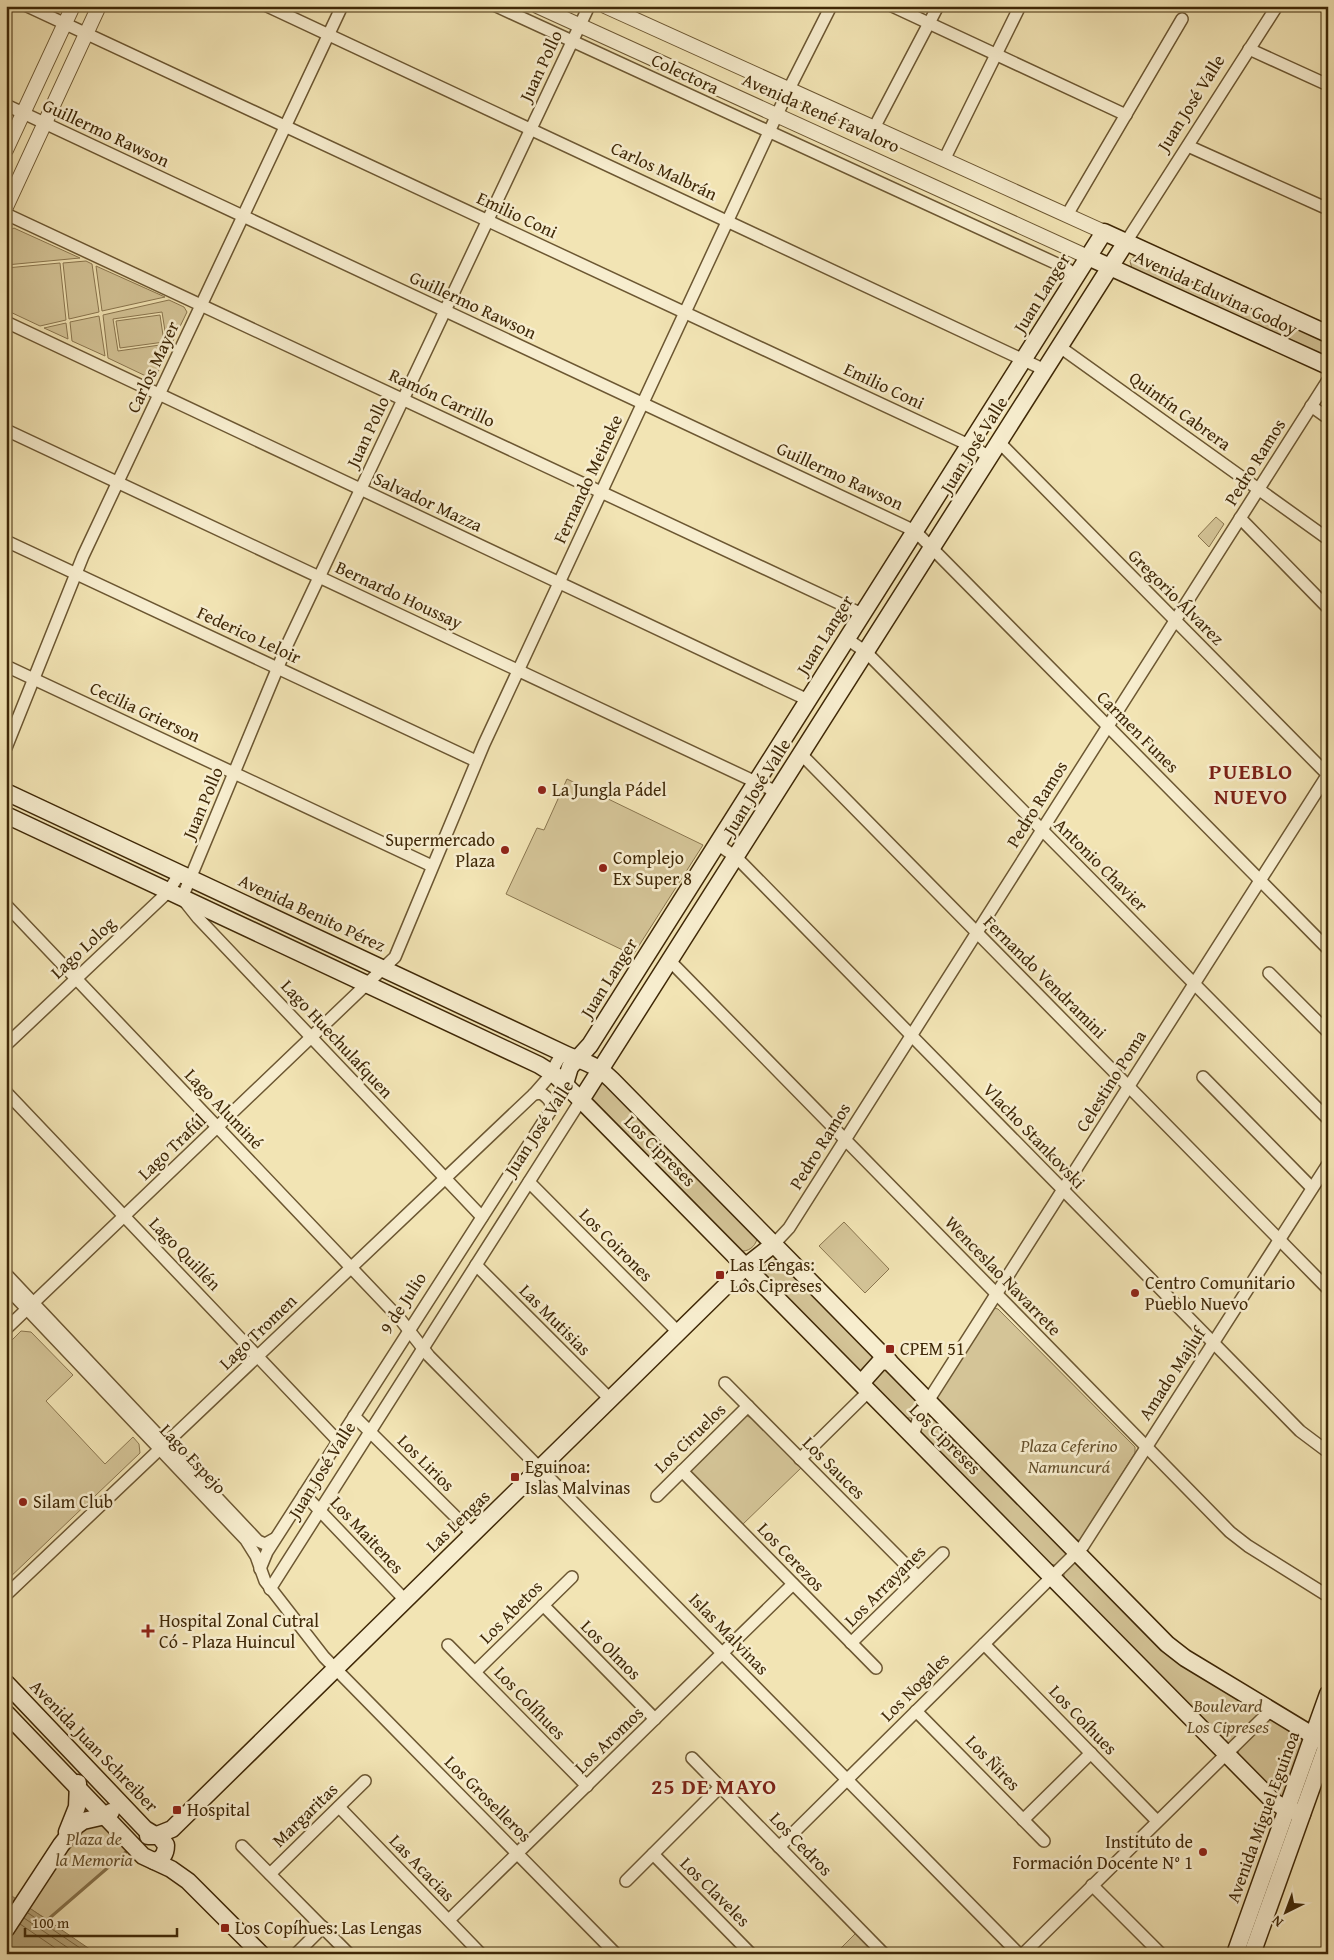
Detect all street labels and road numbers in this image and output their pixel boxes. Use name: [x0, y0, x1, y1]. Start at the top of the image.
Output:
street label: Juan Pollo: [511, 26, 569, 108]
street label: Colectora: [647, 46, 724, 101]
street label: Juan José Valle: [1149, 49, 1231, 158]
street label: Avenida René Favaloro: [738, 66, 904, 159]
street label: Guillermo Rawson: [38, 91, 174, 174]
street label: Carlos Malbrán: [607, 134, 722, 207]
street label: Emilio Coni: [472, 184, 562, 245]
street label: Avenida Eduvina Godoy: [1130, 243, 1302, 342]
street label: Juan Langer: [1005, 247, 1077, 340]
street label: Guillermo Rawson: [405, 263, 541, 346]
street label: Carlos Mayer: [119, 316, 186, 417]
street label: Emilio Coni: [839, 355, 929, 416]
street label: Ramón Carrillo: [385, 361, 500, 434]
street label: Quintín Cabrera: [1124, 364, 1237, 457]
street label: Juan José Valle: [932, 391, 1014, 500]
street label: Juan Pollo: [338, 392, 396, 474]
street label: Fernando Meineke: [546, 410, 629, 548]
street label: Pedro Ramos: [1217, 413, 1292, 510]
street label: Guillermo Rawson: [772, 434, 908, 517]
street label: Salvador Mazza: [369, 465, 487, 539]
street label: Gregorio Álvarez: [1122, 542, 1231, 651]
street label: Bernardo Houssay: [331, 553, 467, 636]
street label: Juan Langer: [788, 589, 860, 682]
street label: Federico Leloir: [193, 599, 306, 671]
street label: Cecilia Grierson: [85, 674, 205, 749]
street label: Carmen Funes: [1091, 684, 1186, 779]
street label: Juan José Valle: [715, 733, 797, 842]
street label: Pedro Ramos: [999, 755, 1074, 852]
street label: Juan Pollo: [174, 762, 230, 845]
street label: Antonio Chavier: [1048, 812, 1155, 918]
street label: Avenida Benito Pérez: [234, 867, 390, 958]
street label: Fernando Vendramini: [977, 909, 1113, 1045]
street label: Lago Lolog: [44, 910, 121, 985]
street label: Juan Langer: [572, 932, 644, 1025]
street label: Lago Huechulafquen: [275, 973, 400, 1104]
street label: Celestino Poma: [1068, 1024, 1153, 1137]
street label: Lago Aluminé: [179, 1062, 270, 1155]
street label: Juan José Valle: [496, 1074, 580, 1183]
street label: Vlacho Stankovski: [977, 1077, 1092, 1195]
street label: Pedro Ramos: [782, 1097, 857, 1194]
street label: Lago Trafúl: [131, 1107, 212, 1186]
street label: Los Cipreses: [618, 1109, 702, 1193]
street label: Los Coirones: [573, 1201, 660, 1288]
street label: Wenceslao Navarrete: [939, 1209, 1068, 1342]
street label: Lago Quillén: [143, 1211, 228, 1297]
street label: 9 de Julio: [372, 1266, 433, 1339]
street label: Las Mutisias: [513, 1278, 597, 1362]
street label: Lago Tromen: [213, 1288, 303, 1376]
street label: Amado Majluf: [1132, 1320, 1213, 1425]
street label: Los Ciruelos: [648, 1396, 732, 1479]
street label: Los Cipreses: [903, 1397, 987, 1481]
street label: Juan José Valle: [280, 1416, 362, 1525]
street label: Lago Espejo: [154, 1417, 233, 1500]
street label: Los Lirios: [391, 1428, 461, 1498]
street label: Los Sauces: [797, 1430, 872, 1505]
street label: Las Lengas: [419, 1483, 496, 1558]
street label: Los Maitenes: [324, 1490, 411, 1580]
street label: Los Cerezos: [751, 1516, 831, 1597]
street label: Los Arrayanes: [838, 1539, 932, 1633]
street label: Los Abetos: [473, 1574, 549, 1650]
street label: Islas Malvinas: [683, 1586, 776, 1681]
street label: Los Olmos: [575, 1613, 648, 1686]
street label: Los Nogales: [874, 1646, 955, 1727]
street label: Los Colíhues: [488, 1660, 573, 1746]
street label: Avenida Juan Schreiber: [24, 1673, 165, 1818]
street label: Los Coíhues: [1043, 1678, 1124, 1761]
street label: Los Aromos: [568, 1700, 649, 1780]
street label: Avenida Miguel Eguinoa: [1219, 1727, 1306, 1906]
street label: Los Ñires: [960, 1729, 1027, 1797]
street label: Los Groselleros: [439, 1749, 538, 1848]
street label: Margaritas: [266, 1776, 344, 1853]
street label: Los Cedros: [764, 1805, 839, 1882]
street label: Las Acacias: [383, 1828, 461, 1907]
street label: Los Claveles: [674, 1850, 757, 1933]

